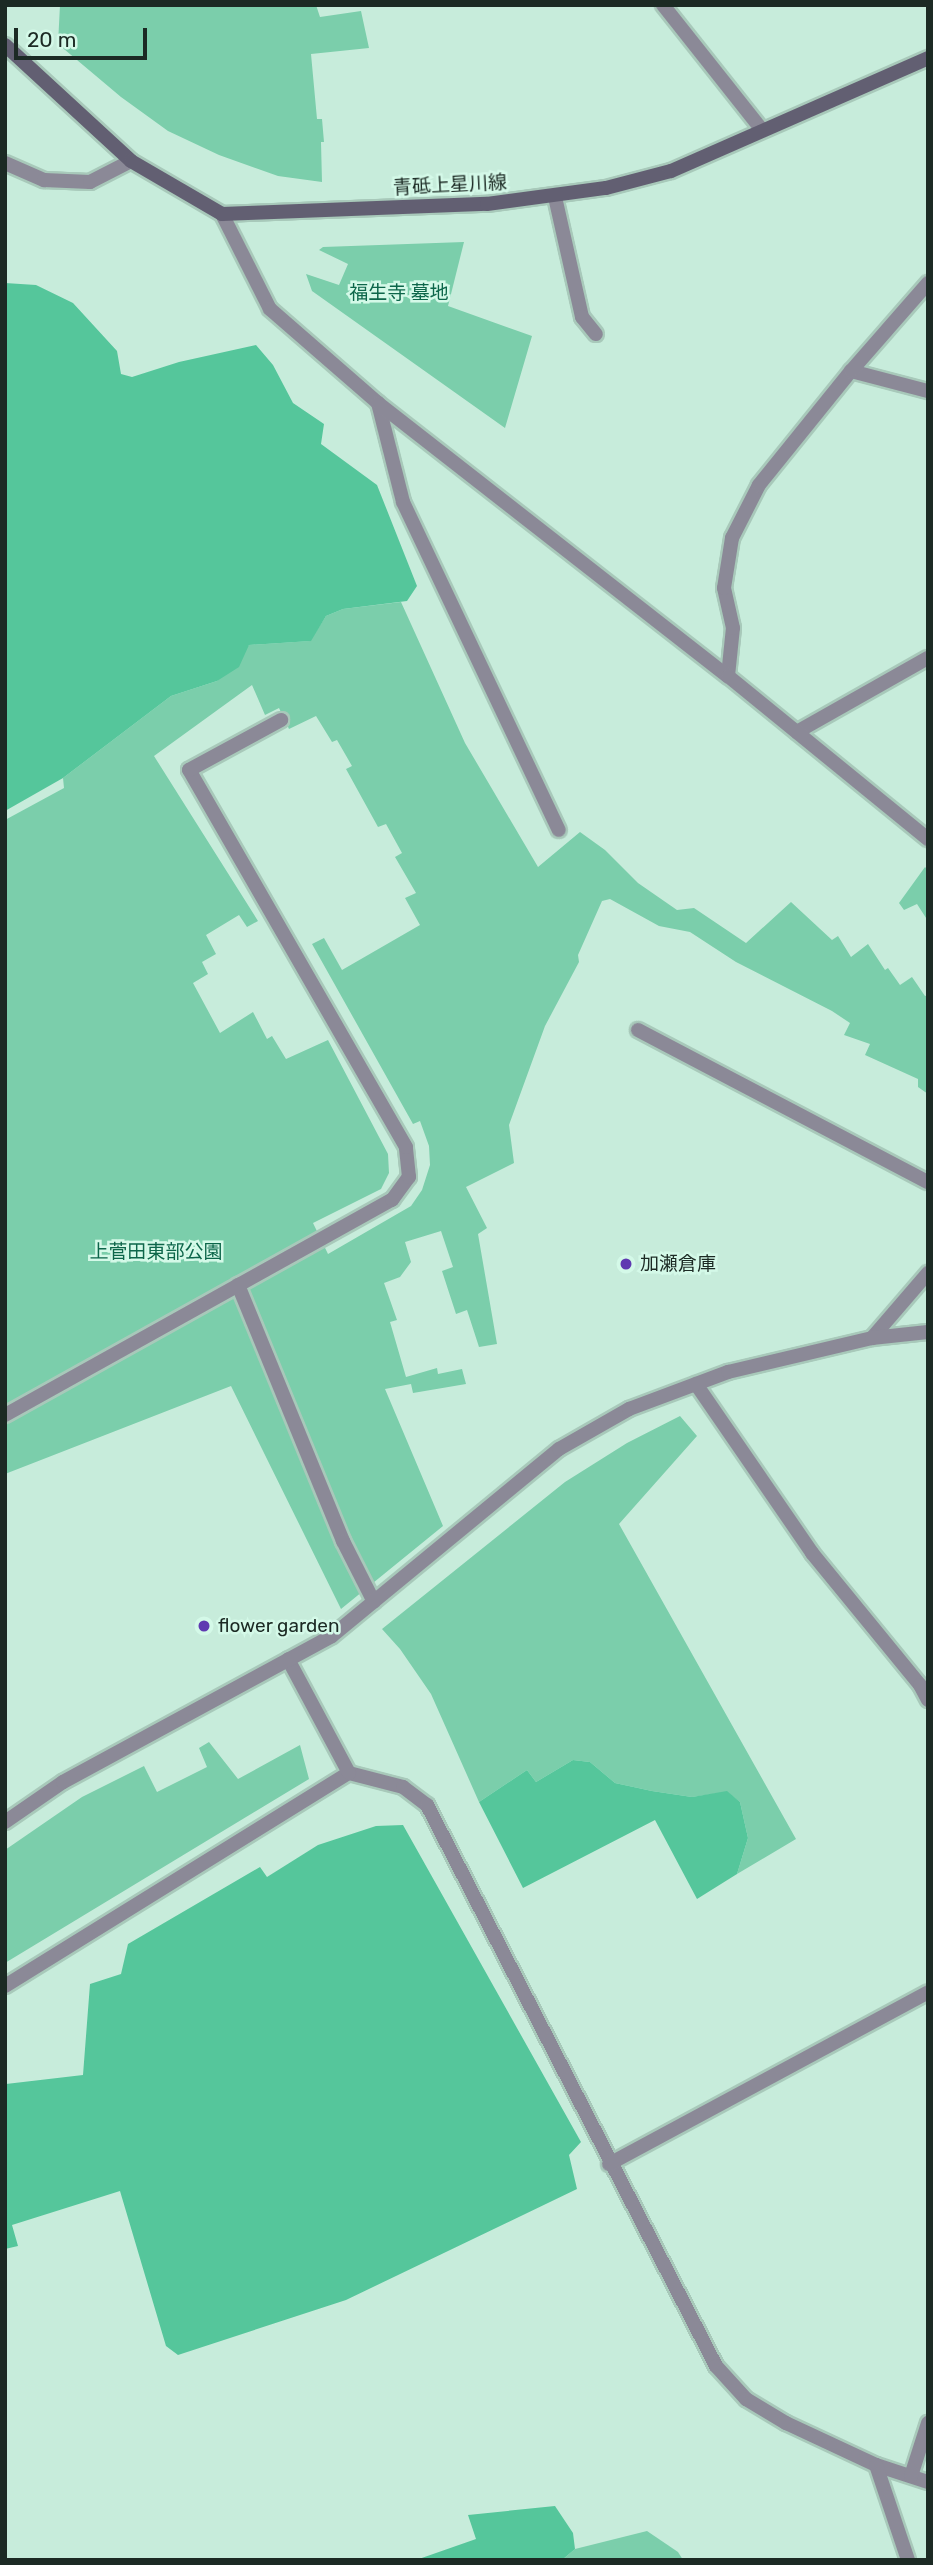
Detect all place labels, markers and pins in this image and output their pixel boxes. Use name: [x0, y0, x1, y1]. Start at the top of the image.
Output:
place label: 加瀬倉庫: [640, 1253, 716, 1275]
marker: 加瀬倉庫: [618, 1256, 634, 1272]
place label: flower garden: [218, 1615, 340, 1637]
marker: flower garden: [196, 1618, 212, 1634]

